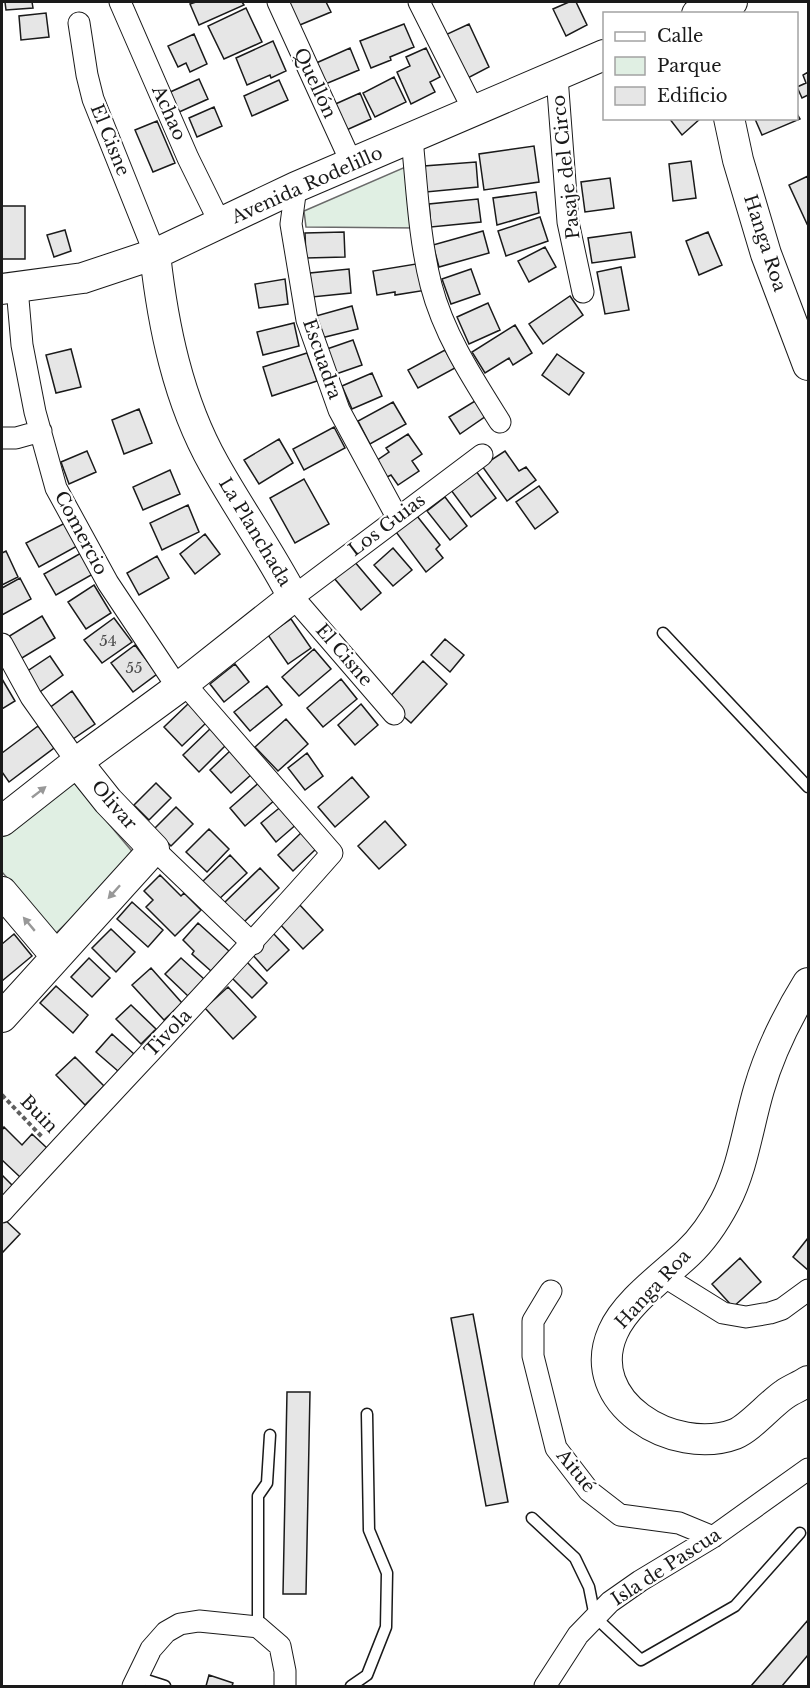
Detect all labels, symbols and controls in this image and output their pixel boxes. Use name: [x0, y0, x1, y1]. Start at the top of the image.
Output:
legend: [603, 12, 798, 120]
text: Calle: [657, 25, 703, 47]
street label: Quellón: [289, 44, 341, 122]
text: Parque: [657, 55, 722, 77]
street label: Achao: [147, 81, 191, 144]
text: Edificio: [657, 85, 728, 107]
street label: Pasaje del Circo: [547, 94, 585, 240]
street label: El Cisne: [86, 101, 134, 179]
street label: Avenida Rodelillo: [227, 142, 386, 229]
street label: Hanga Roa: [739, 192, 791, 294]
street label: Escuadra: [298, 316, 346, 402]
street label: La Planchada: [214, 474, 296, 590]
street label: Comercio: [50, 487, 112, 579]
street label: Los Guias: [344, 489, 430, 561]
street label: El Cisne: [311, 619, 377, 691]
house number: 54: [99, 631, 117, 650]
house number: 55: [125, 658, 143, 677]
street label: Olivar: [87, 776, 142, 834]
one-way arrow: [32, 786, 47, 798]
one-way arrow: [108, 884, 121, 899]
one-way arrow: [22, 916, 35, 932]
street label: Tivola: [140, 1004, 196, 1062]
street label: Buin: [16, 1090, 62, 1138]
street label: Hanga Roa: [611, 1245, 695, 1333]
street label: Aitué: [551, 1444, 600, 1497]
street label: Isla de Pascua: [607, 1523, 725, 1611]

